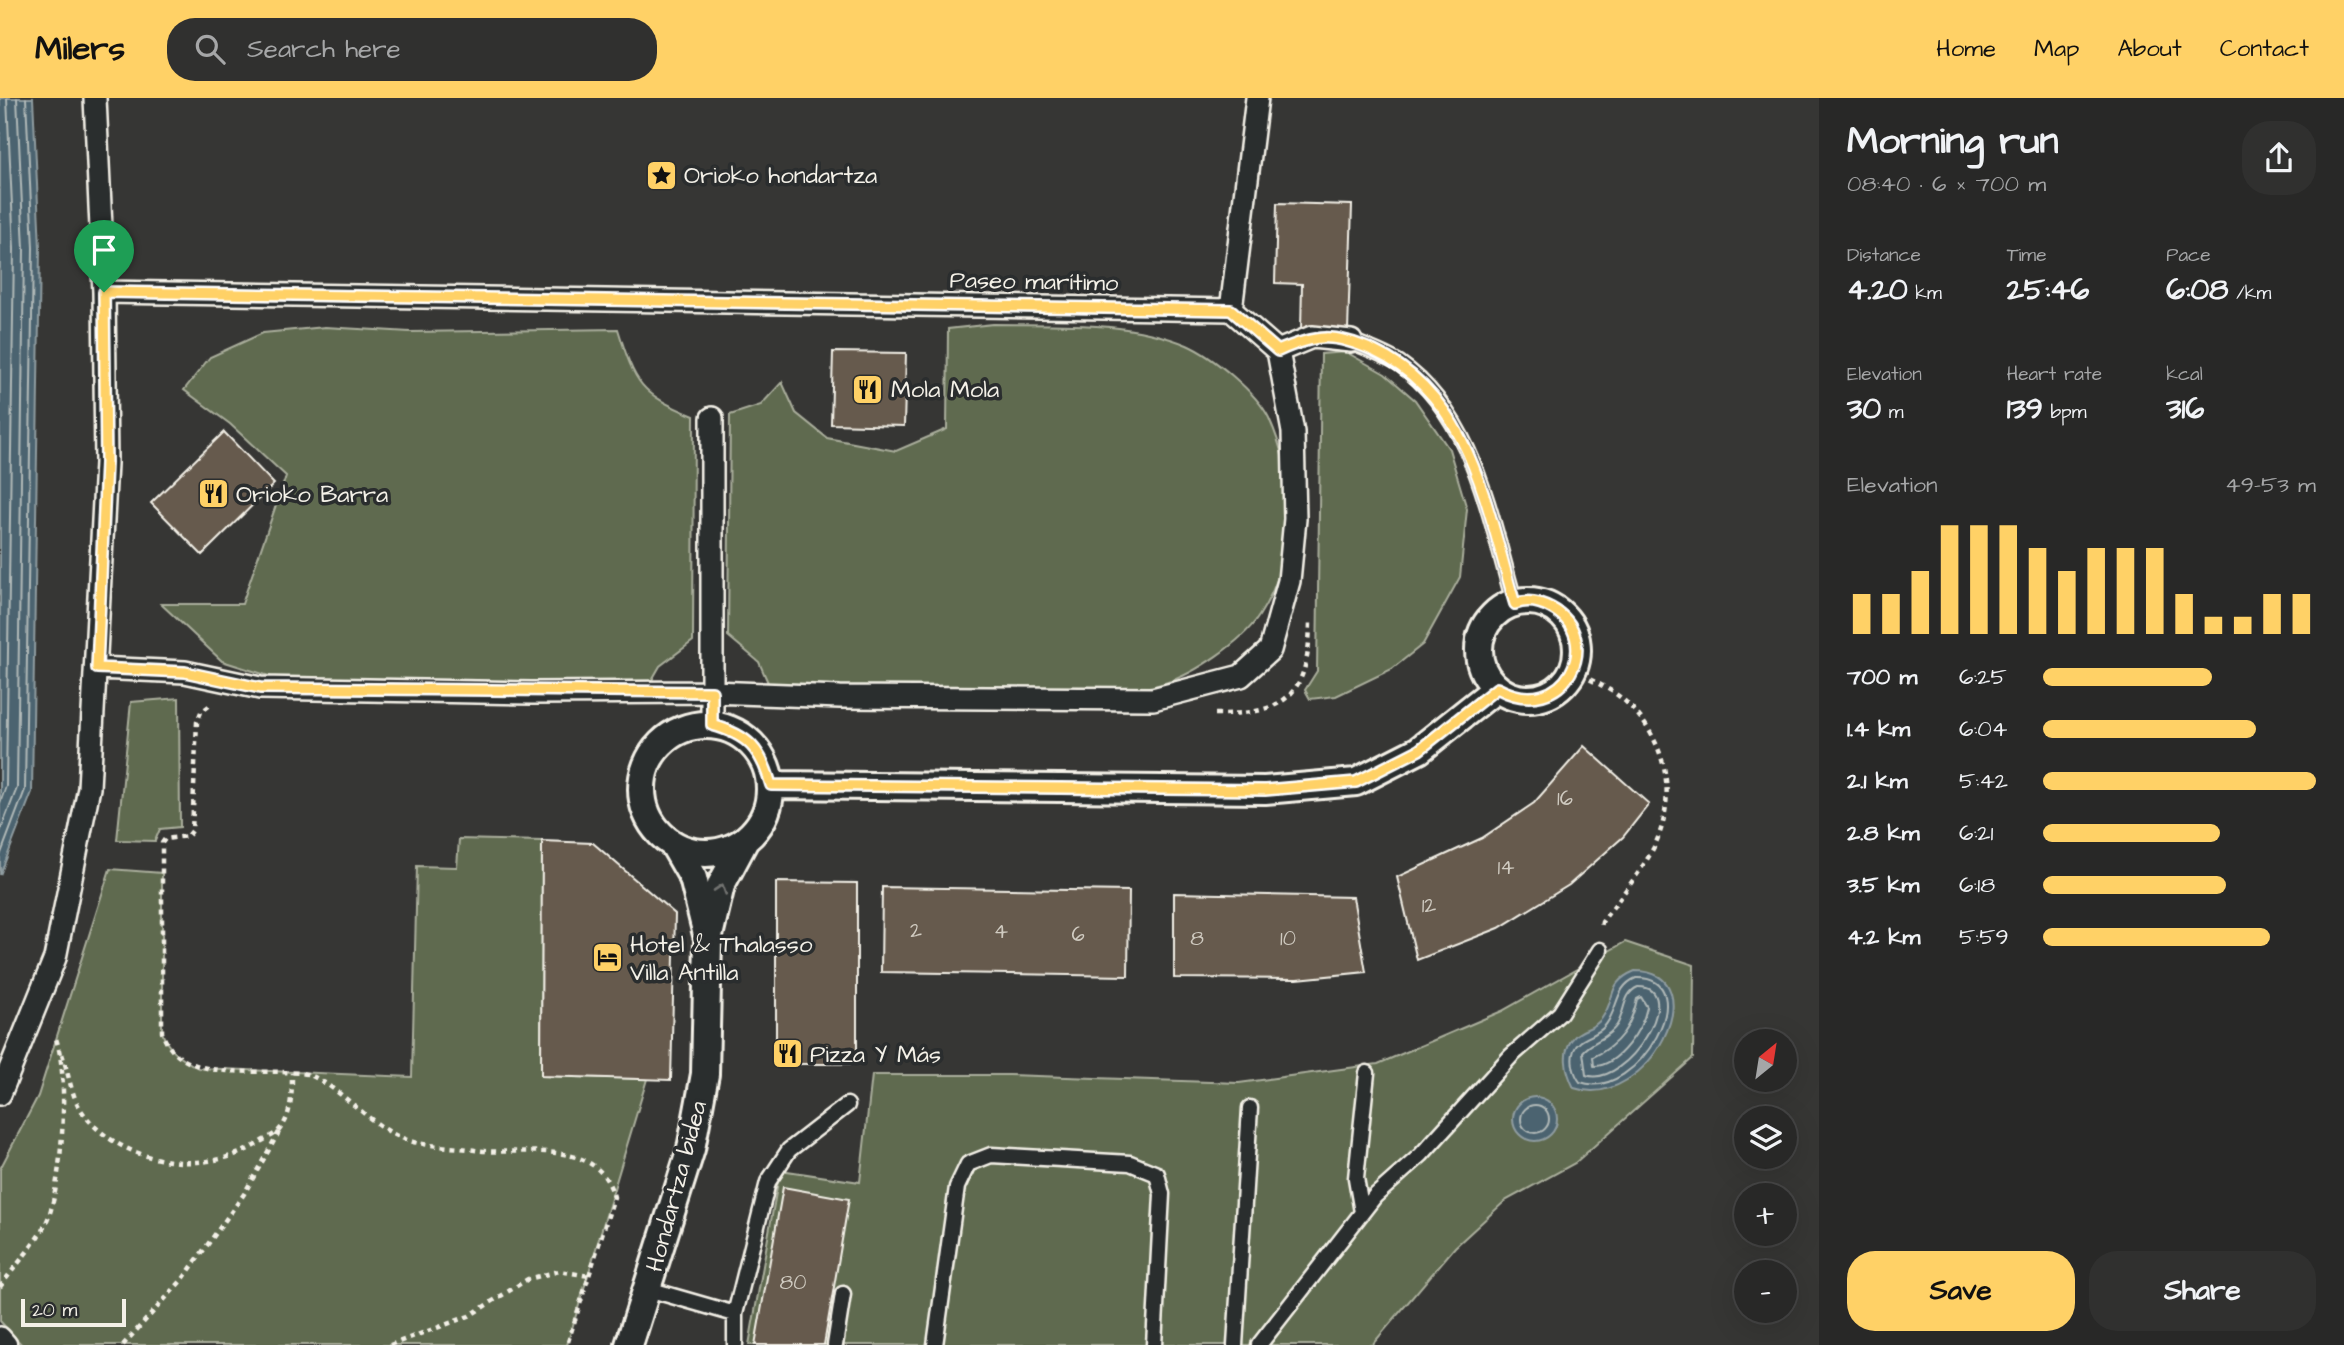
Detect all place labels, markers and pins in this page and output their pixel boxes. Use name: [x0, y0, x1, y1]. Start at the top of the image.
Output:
place icon: Orioko hondartza: [644, 158, 678, 192]
place label: Orioko hondartza: [684, 159, 877, 193]
pin: [74, 220, 134, 292]
restaurant icon: Mola Mola: [851, 372, 885, 406]
place label: Mola Mola: [891, 373, 999, 407]
restaurant icon: Orioko Barra: [196, 477, 230, 511]
place label: Orioko Barra: [236, 478, 388, 512]
place label: Hotel & Thalasso Villa Antilla: [630, 928, 813, 990]
hotel icon: Hotel & Thalasso Villa Antilla: [590, 941, 624, 975]
restaurant icon: Pizza Y Más: [770, 1037, 804, 1071]
place label: Pizza Y Más: [810, 1038, 941, 1072]

